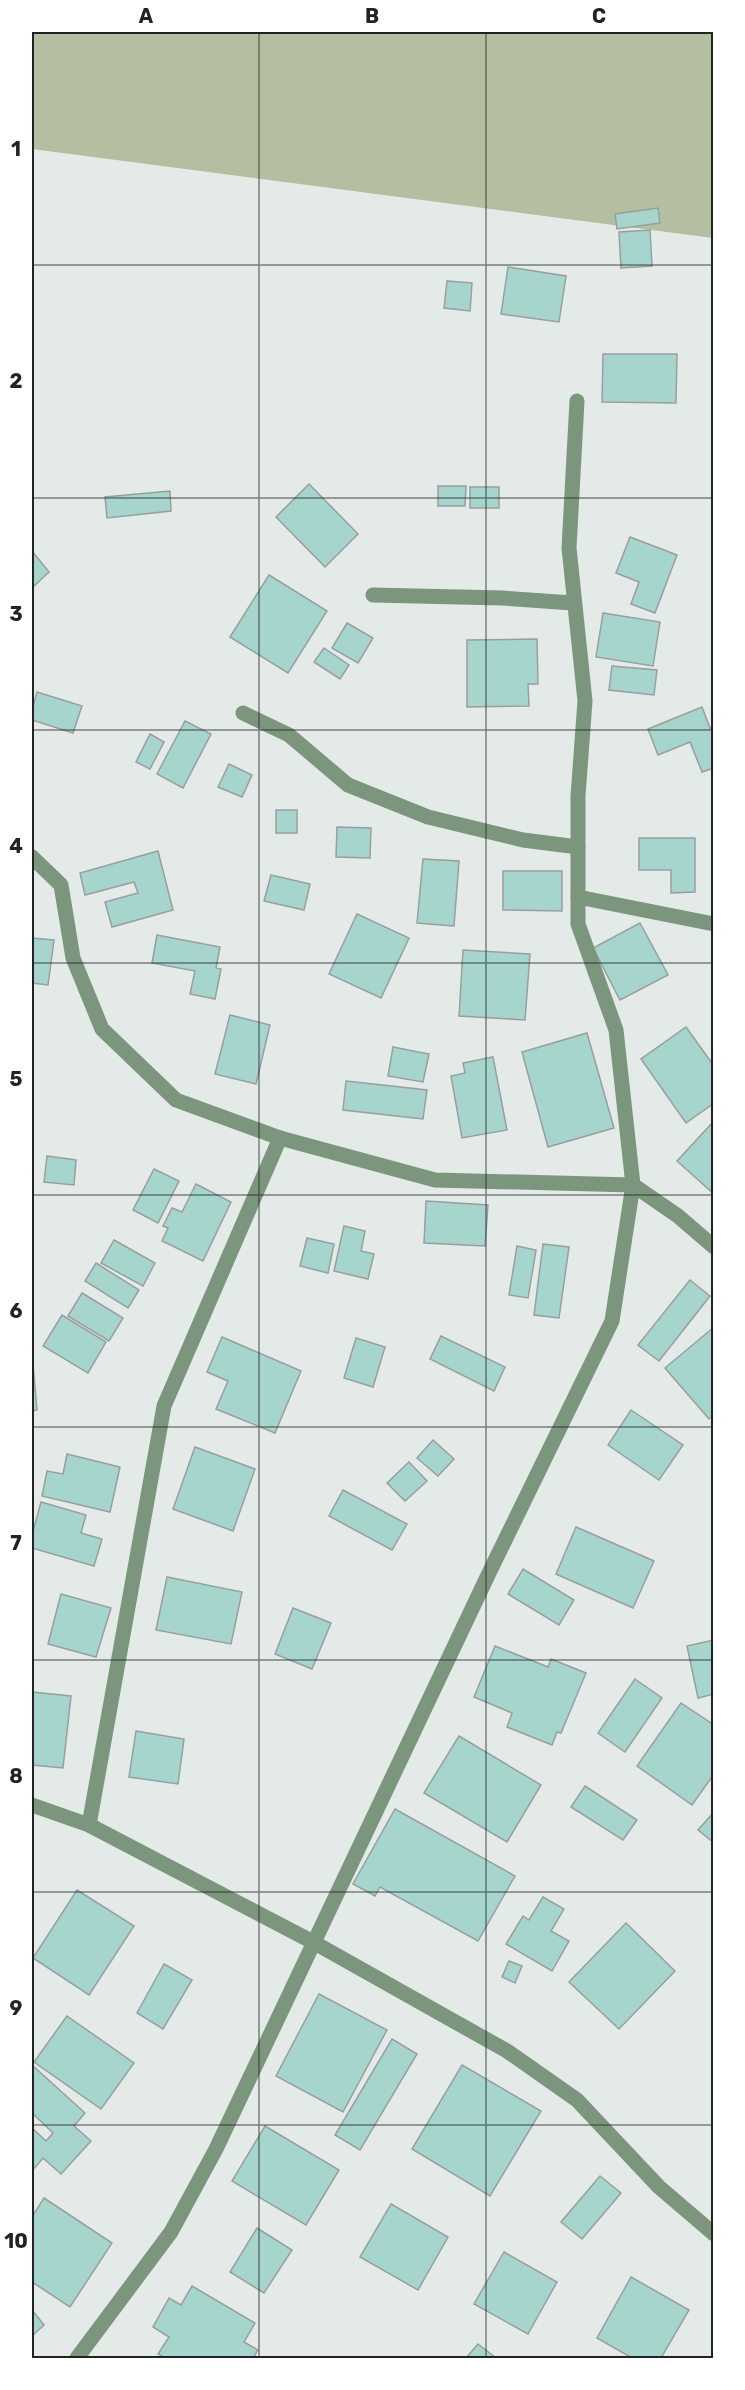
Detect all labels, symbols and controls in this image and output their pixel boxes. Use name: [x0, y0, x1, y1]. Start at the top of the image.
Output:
text: A: [139, 4, 154, 28]
text: B: [365, 4, 379, 28]
text: C: [592, 4, 606, 28]
text: 1: [11, 137, 21, 161]
text: 2: [10, 369, 23, 393]
text: 3: [9, 602, 23, 626]
text: 4: [9, 834, 23, 858]
text: 5: [10, 1067, 23, 1091]
text: 6: [9, 1299, 23, 1323]
text: 7: [10, 1531, 22, 1555]
text: 8: [9, 1764, 23, 1788]
text: 9: [10, 1996, 23, 2020]
text: 10: [4, 2229, 28, 2253]

